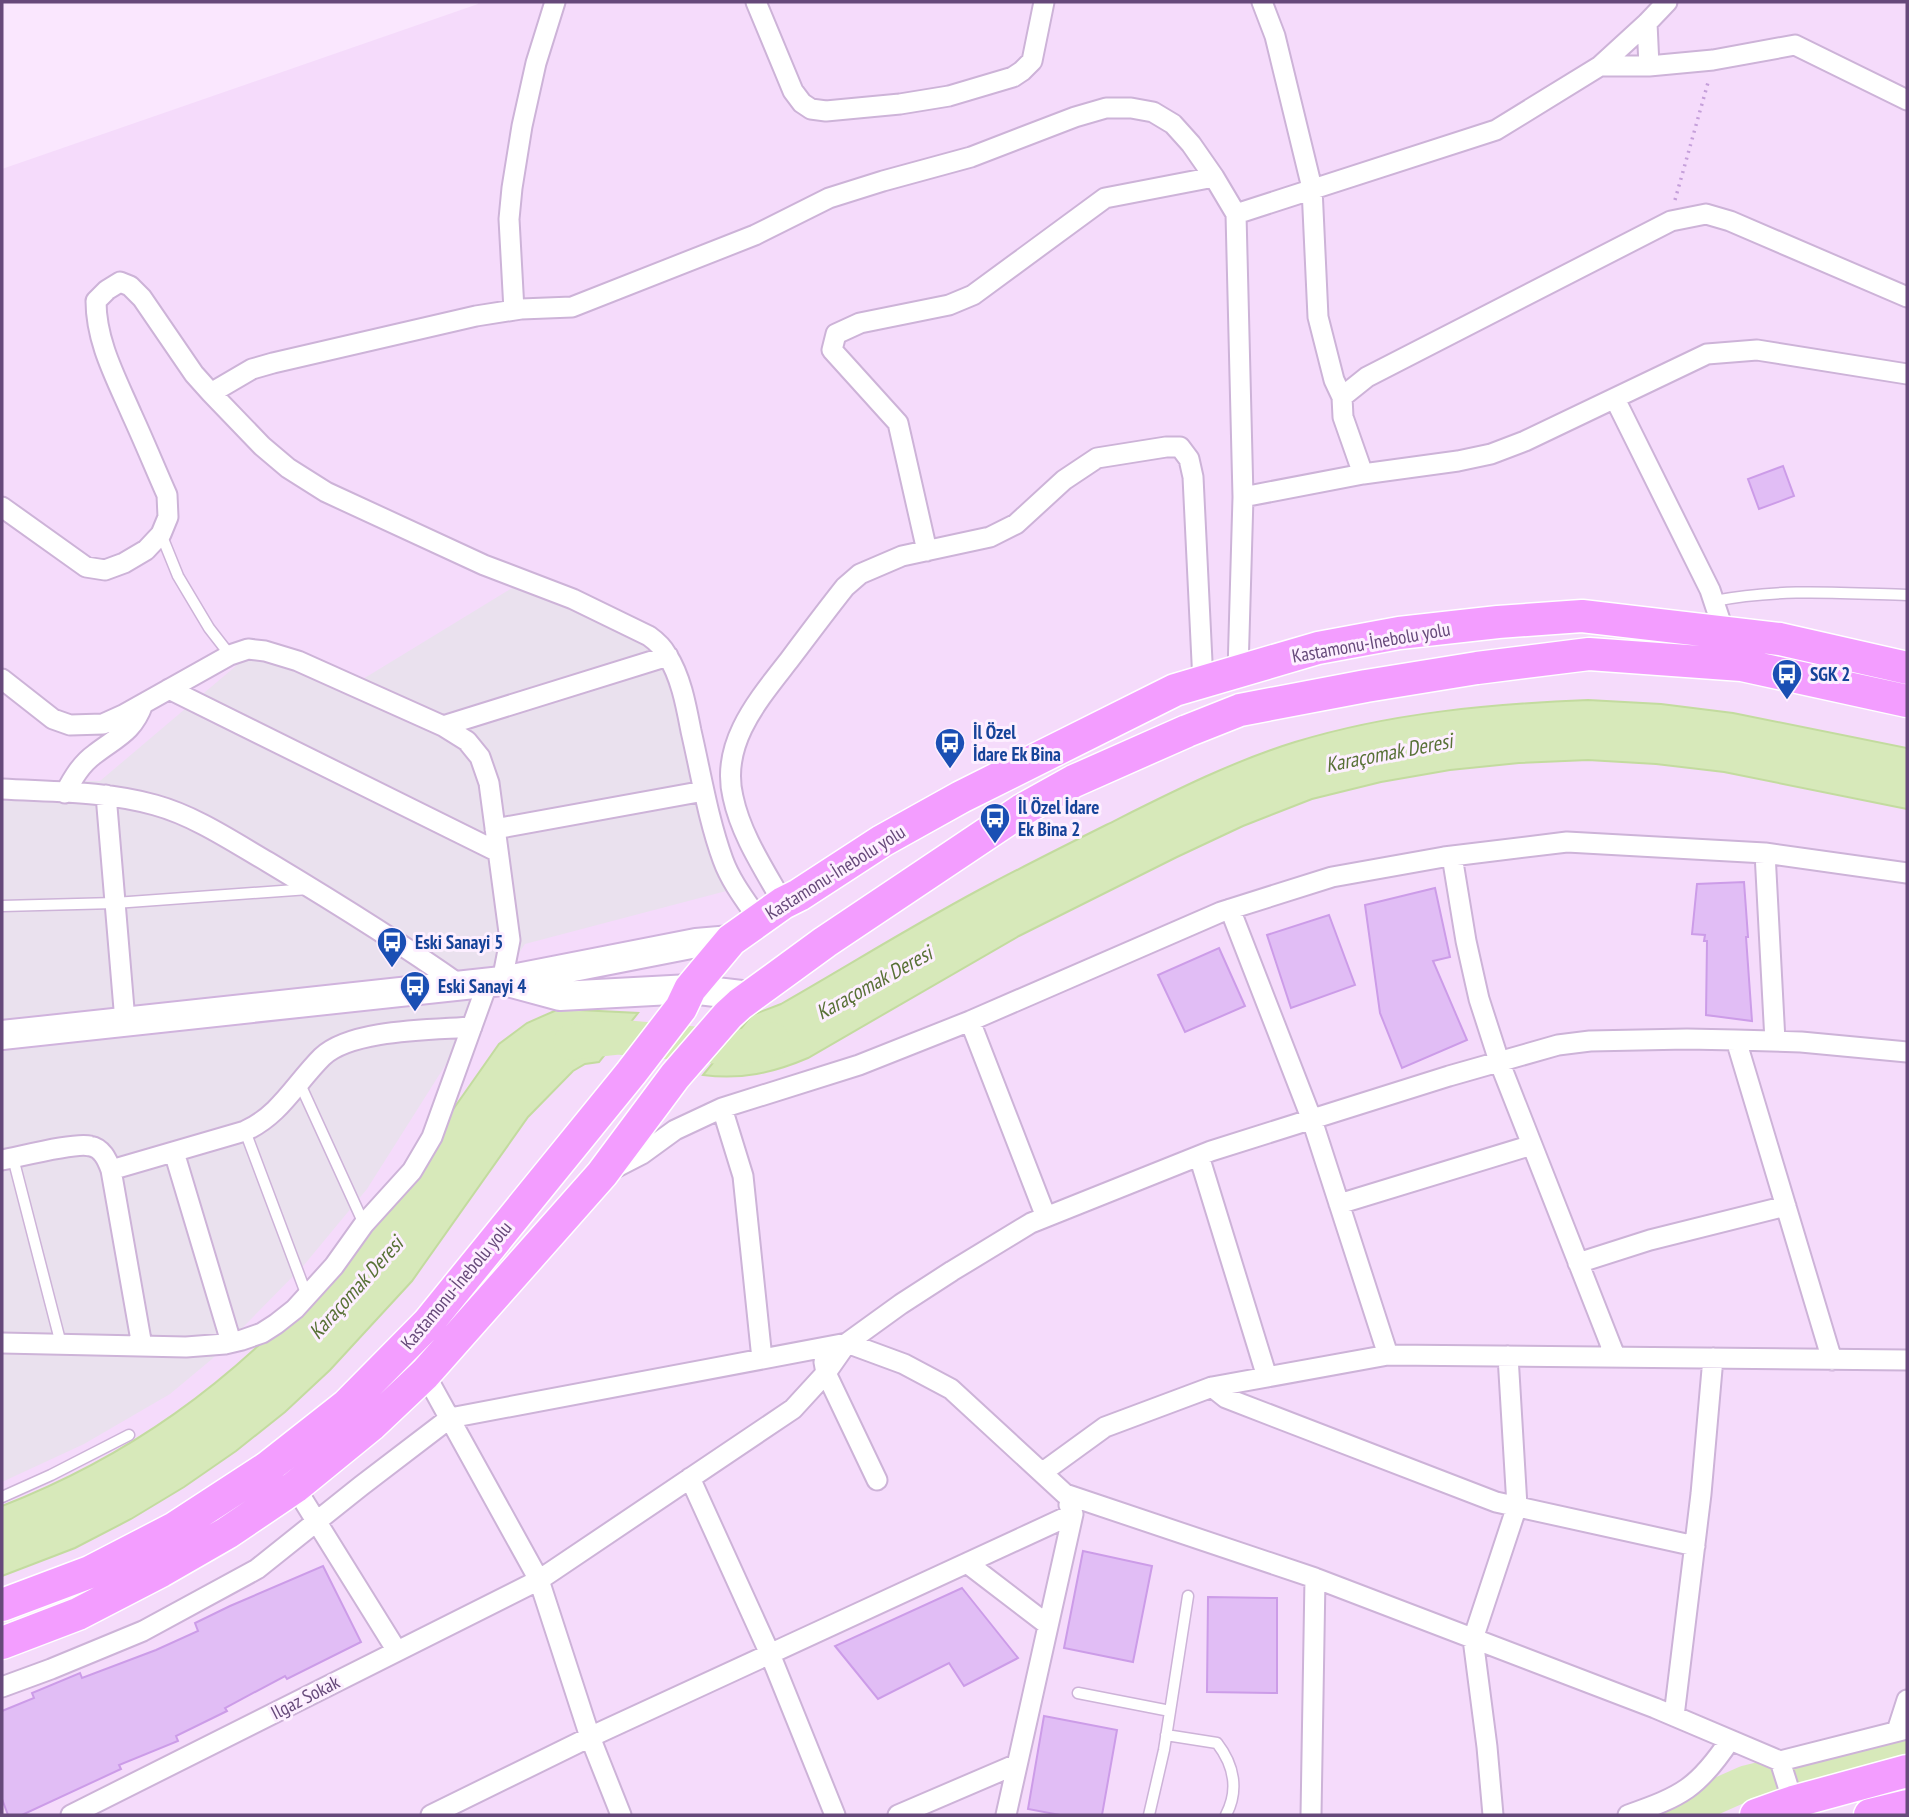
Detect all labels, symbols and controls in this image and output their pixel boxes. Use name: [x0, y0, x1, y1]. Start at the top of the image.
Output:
street label: Kastamonu-İnebolu yolu: [1290, 616, 1452, 668]
bus stop icon: SGK 2: [1770, 657, 1804, 701]
place label: SGK 2: [1810, 662, 1850, 686]
place label: İl Özel İdare Ek Bina: [973, 720, 1061, 766]
bus stop icon: İl Özel İdare Ek Bina: [933, 726, 967, 770]
water label: Karaçomak Deresi: [1323, 727, 1457, 778]
place label: İl Özel İdare Ek Bina 2: [1018, 795, 1099, 841]
bus stop icon: İl Özel İdare Ek Bina 2: [978, 801, 1012, 845]
street label: Kastamonu-İnebolu yolu: [761, 819, 909, 925]
bus stop icon: Eski Sanayi 5: [375, 925, 409, 969]
place label: Eski Sanayi 5: [415, 930, 503, 954]
water label: Karaçomak Deresi: [811, 938, 939, 1026]
bus stop icon: Eski Sanayi 4: [398, 969, 432, 1013]
place label: Eski Sanayi 4: [438, 974, 526, 998]
street label: Kastamonu-İnebolu yolu: [395, 1216, 517, 1354]
water label: Karaçomak Deresi: [303, 1229, 410, 1344]
street label: Ilgaz Sokak: [267, 1669, 344, 1724]

